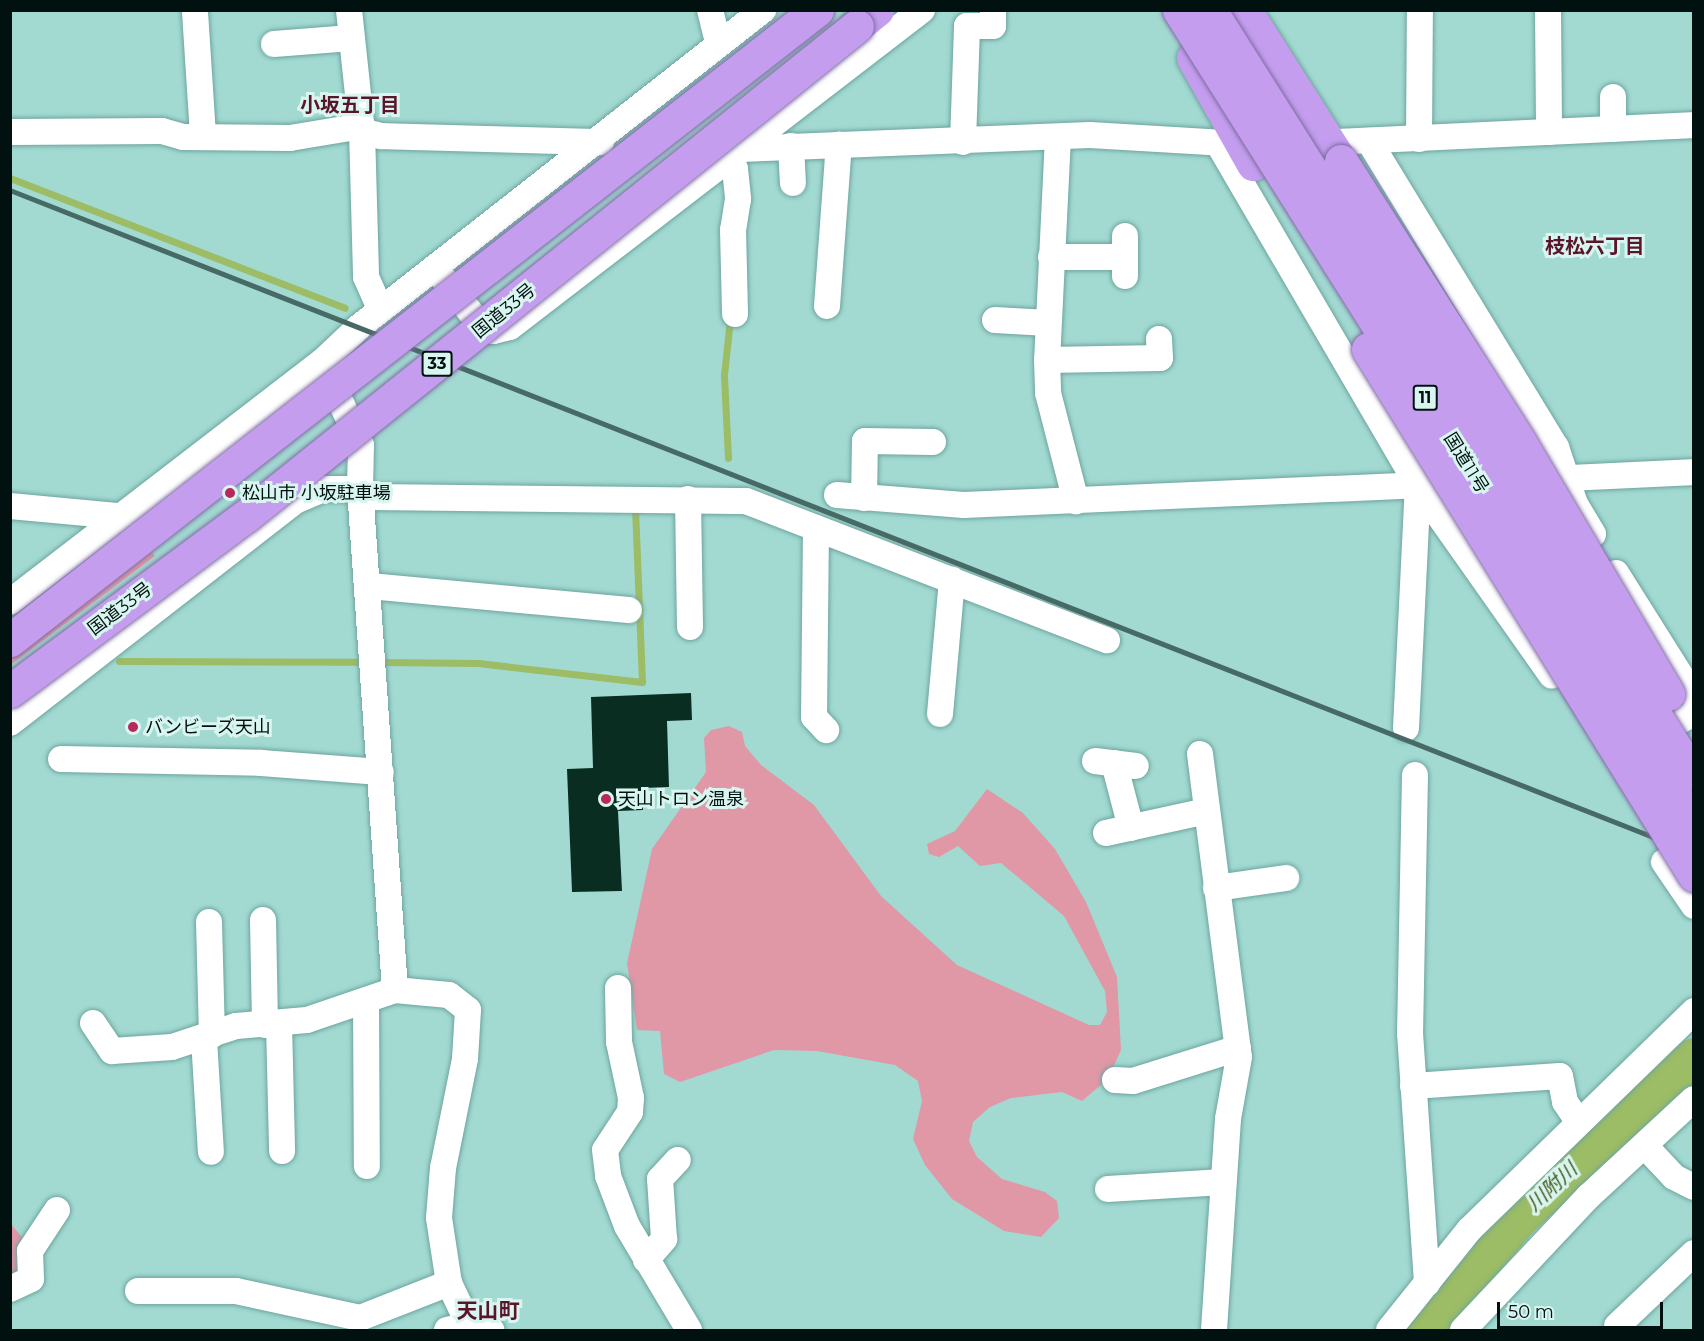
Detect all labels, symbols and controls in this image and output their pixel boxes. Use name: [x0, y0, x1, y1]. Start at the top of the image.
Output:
district label: 小坂五丁目: [300, 93, 400, 117]
district label: 枝松六丁目: [1545, 234, 1645, 258]
street label: 国道33号: [468, 279, 540, 343]
road number: 33: [420, 351, 454, 377]
road number: 11: [1412, 385, 1438, 411]
street label: 国道11号: [1439, 429, 1493, 497]
place label: 松山市 小坂駐車場: [242, 482, 391, 504]
marker: 松山市 小坂駐車場: [223, 486, 237, 500]
street label: 国道33号: [84, 578, 156, 640]
place label: バンビーズ天山: [145, 716, 271, 738]
marker: バンビーズ天山: [126, 720, 140, 734]
place label: 天山トロン温泉: [618, 788, 744, 810]
marker: 天山トロン温泉: [599, 792, 613, 806]
water label: 川附川: [1522, 1158, 1582, 1216]
scale bar: [1500, 1290, 1666, 1328]
district label: 天山町: [457, 1298, 519, 1324]
text: 50 m: [1508, 1301, 1554, 1323]

